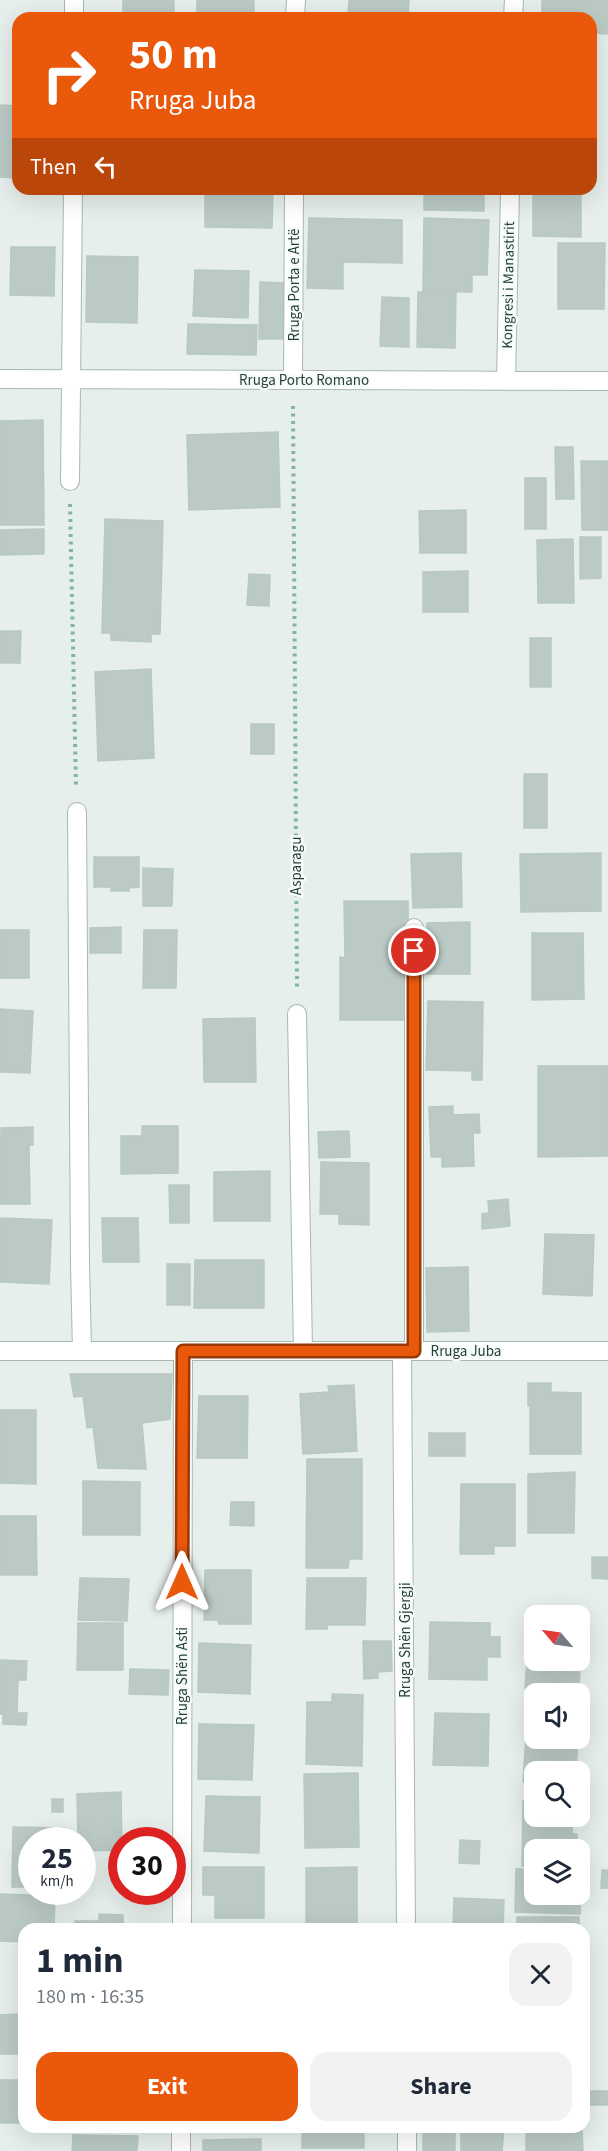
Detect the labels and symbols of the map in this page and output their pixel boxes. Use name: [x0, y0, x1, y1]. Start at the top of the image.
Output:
street label: Kongresi i Manastirit: [497, 221, 520, 349]
street label: Rruga Porta e Artë: [284, 229, 305, 341]
street label: Rruga Porto Romano: [239, 370, 369, 391]
street label: Asparagu: [286, 837, 307, 895]
pin: [388, 925, 439, 976]
street label: Rruga Juba: [431, 1341, 501, 1362]
position arrow: [150, 1550, 214, 1614]
street label: Rruga Shën Gjergji: [395, 1582, 416, 1698]
north arrow: [524, 1605, 590, 1671]
street label: Rruga Shën Asti: [172, 1627, 193, 1725]
speed limit sign: 30: [108, 1827, 186, 1905]

